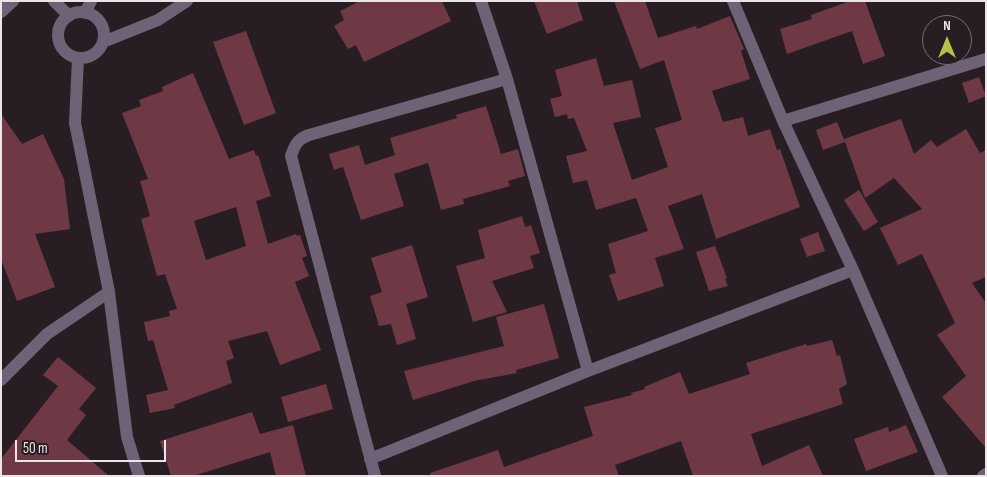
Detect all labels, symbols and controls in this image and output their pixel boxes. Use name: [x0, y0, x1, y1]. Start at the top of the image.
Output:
north arrow: [922, 15, 972, 65]
text: N: [943, 17, 951, 34]
scale bar: [18, 430, 169, 462]
text: 50 m: [23, 439, 48, 458]

